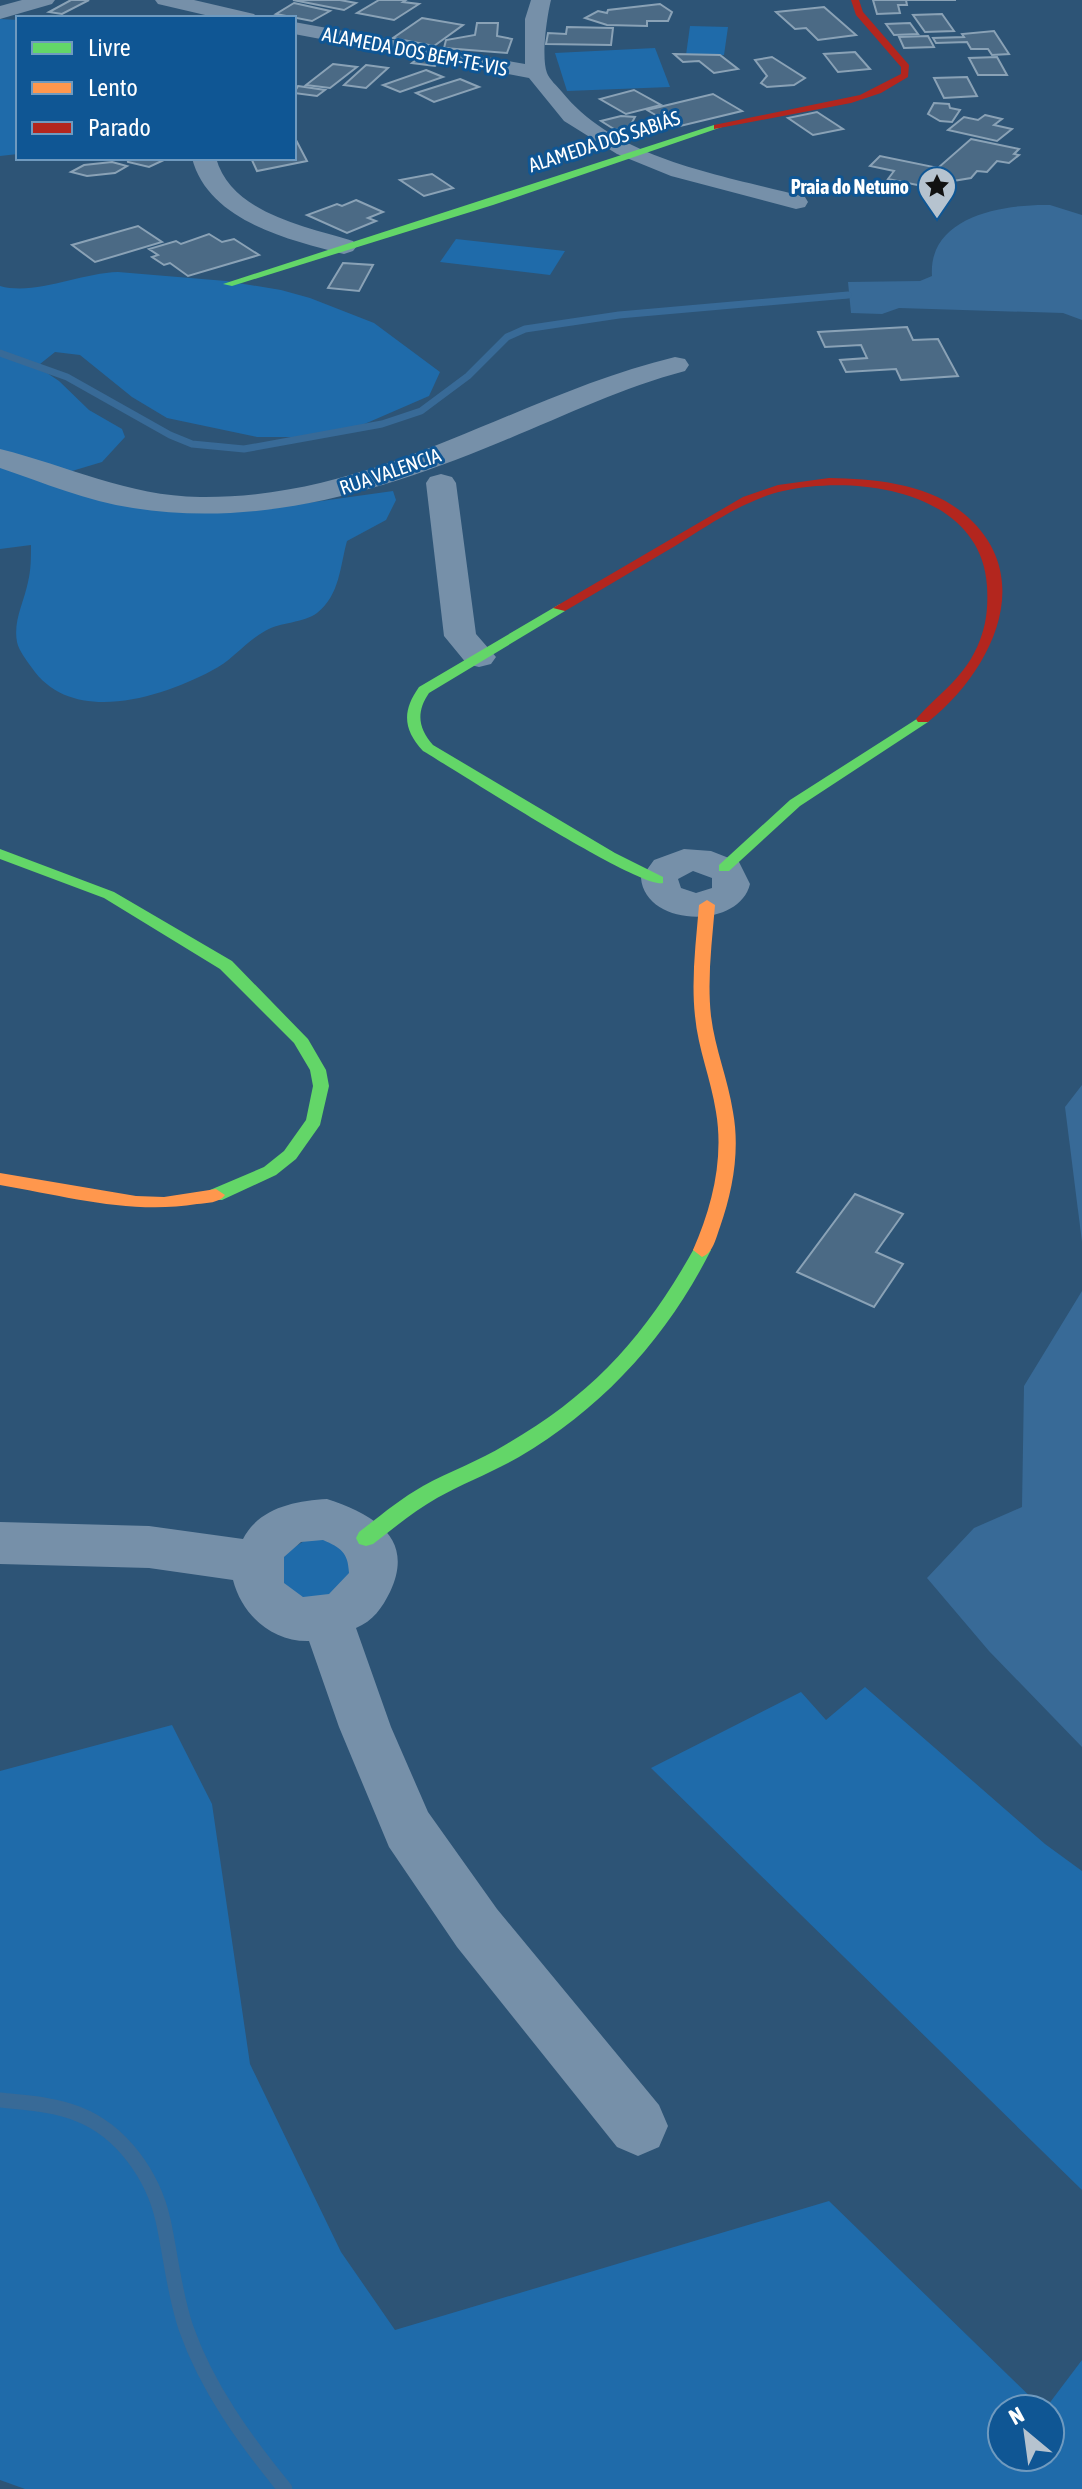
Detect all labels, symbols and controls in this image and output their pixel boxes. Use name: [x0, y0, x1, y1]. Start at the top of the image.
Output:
legend: [16, 16, 296, 160]
street label: ALAMEDA DOS BEM-TE-VIS: [321, 22, 509, 80]
text: Livre: [88, 34, 131, 61]
text: Lento: [88, 74, 138, 101]
street label: ALAMEDA DOS SABIÁS: [525, 106, 683, 176]
text: Parado: [88, 114, 151, 141]
place icon: Praia do Netuno: [916, 165, 958, 220]
place label: Praia do Netuno: [791, 175, 909, 198]
street label: RUA VALENCIA: [336, 443, 444, 499]
north arrow: [986, 2393, 1066, 2473]
text: N: [1004, 2401, 1028, 2430]

